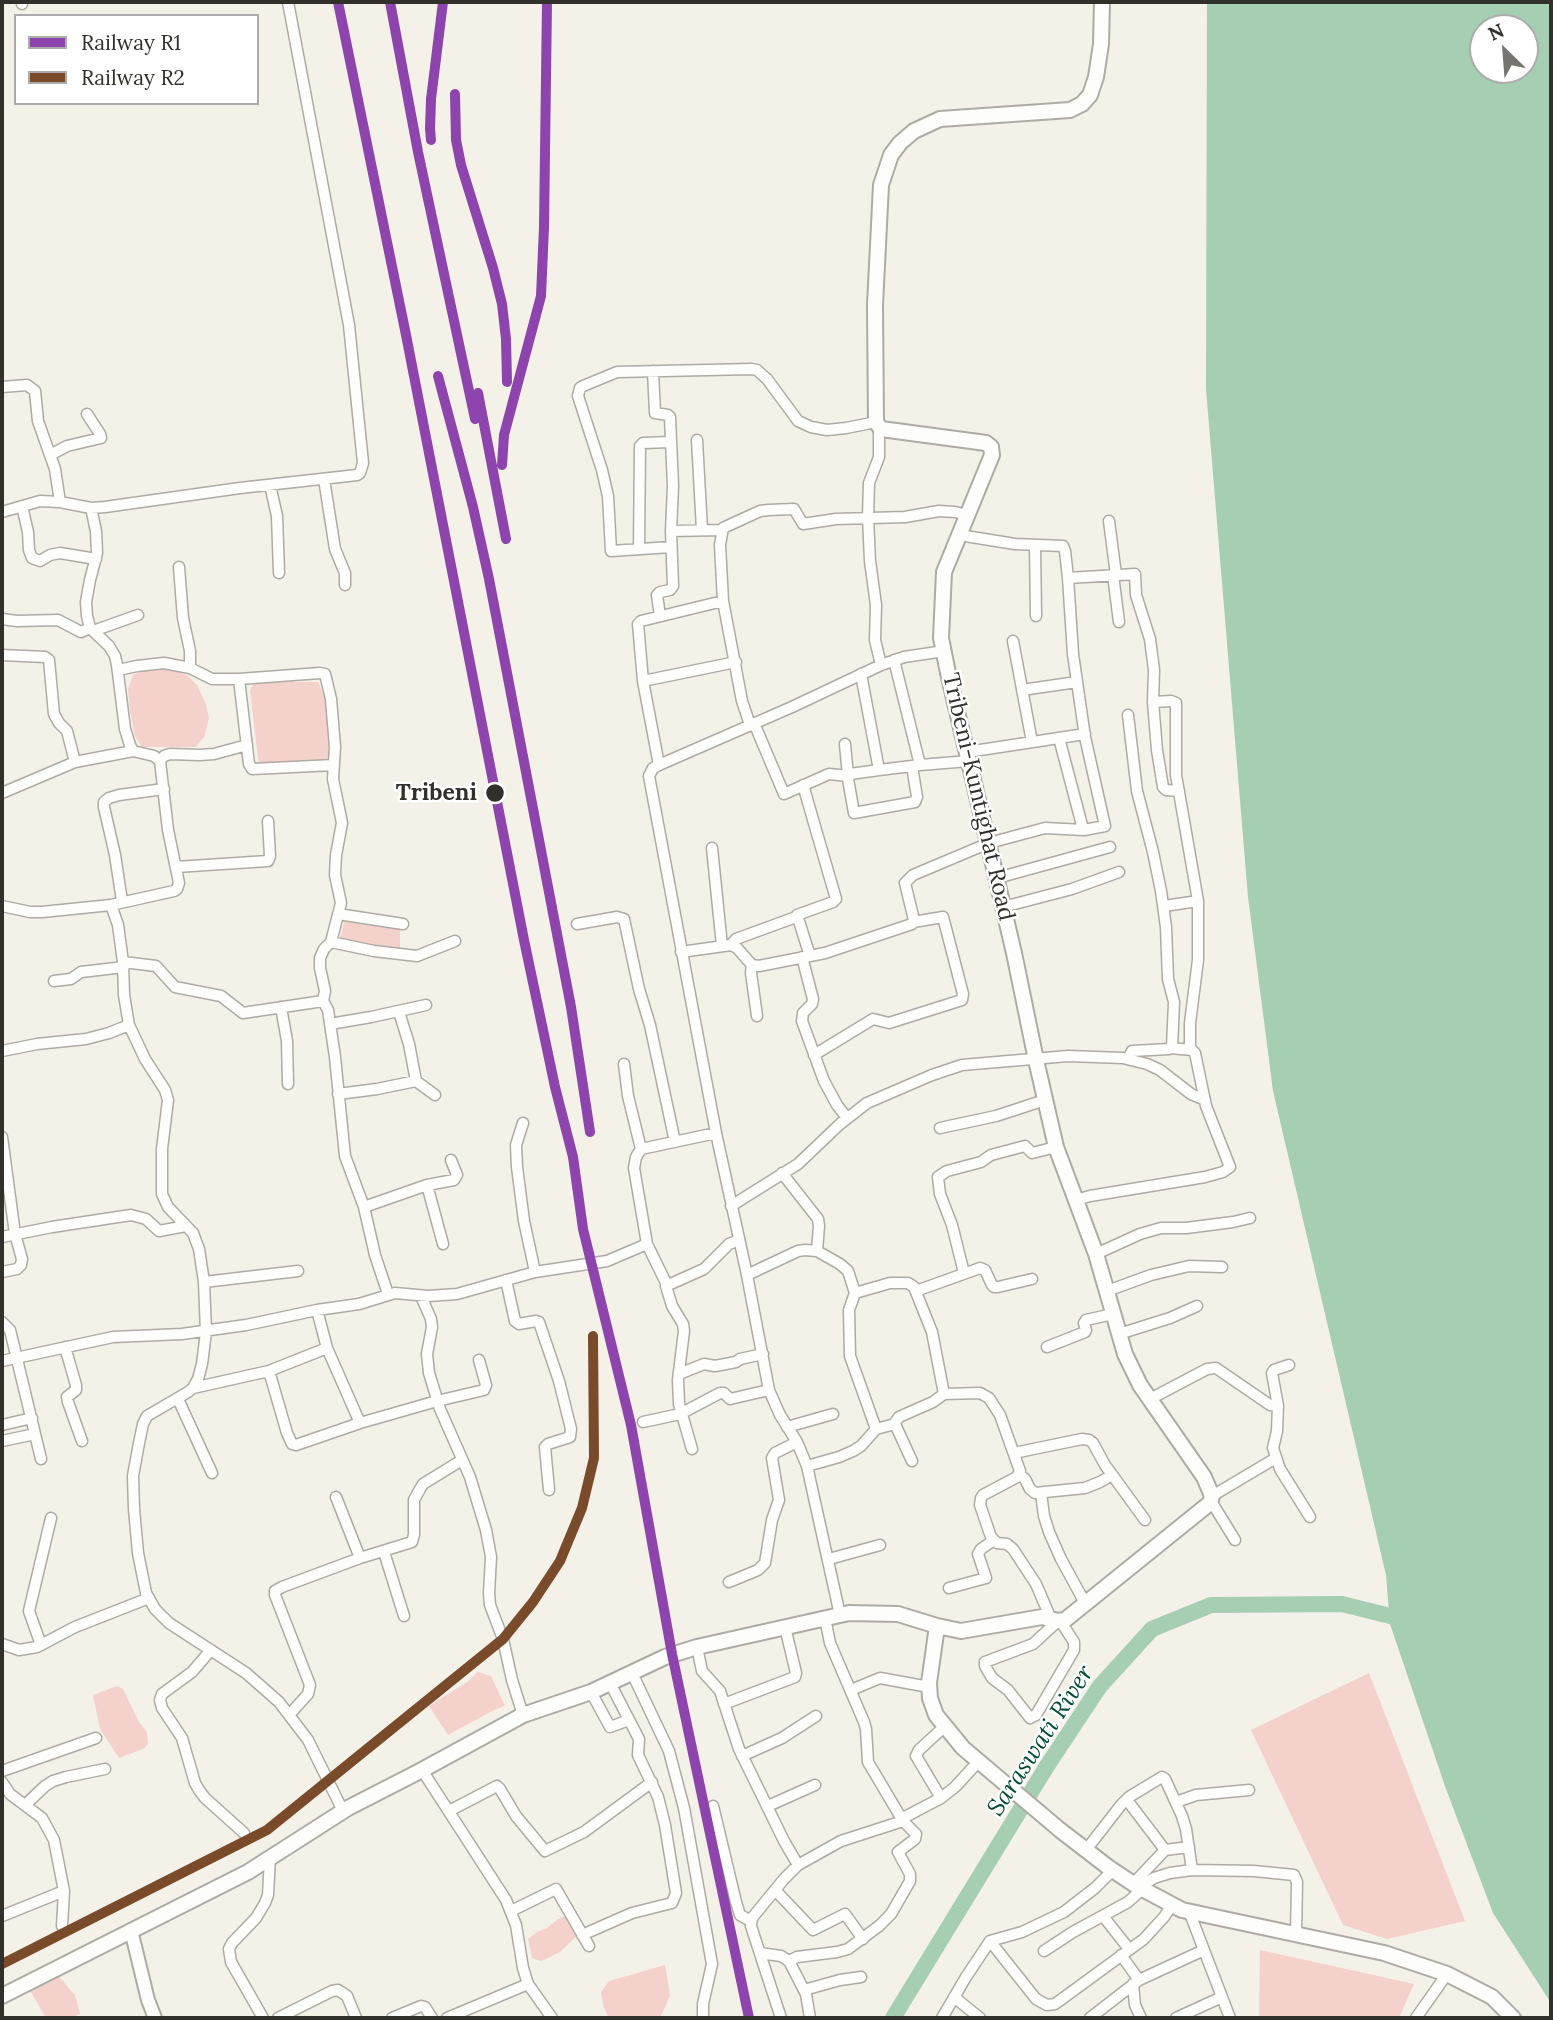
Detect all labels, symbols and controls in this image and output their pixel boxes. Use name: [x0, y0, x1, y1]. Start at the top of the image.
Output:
legend: [14, 14, 259, 105]
north arrow: [1469, 14, 1539, 84]
text: N: [1484, 18, 1508, 46]
text: Railway R1: [81, 29, 181, 56]
text: Railway R2: [81, 64, 185, 91]
street label: Tribeni-Kuntighat Road: [936, 670, 1020, 924]
place label: Tribeni: [396, 779, 477, 807]
marker: Tribeni: [484, 782, 506, 804]
water label: Saraswati River: [982, 1660, 1100, 1822]

